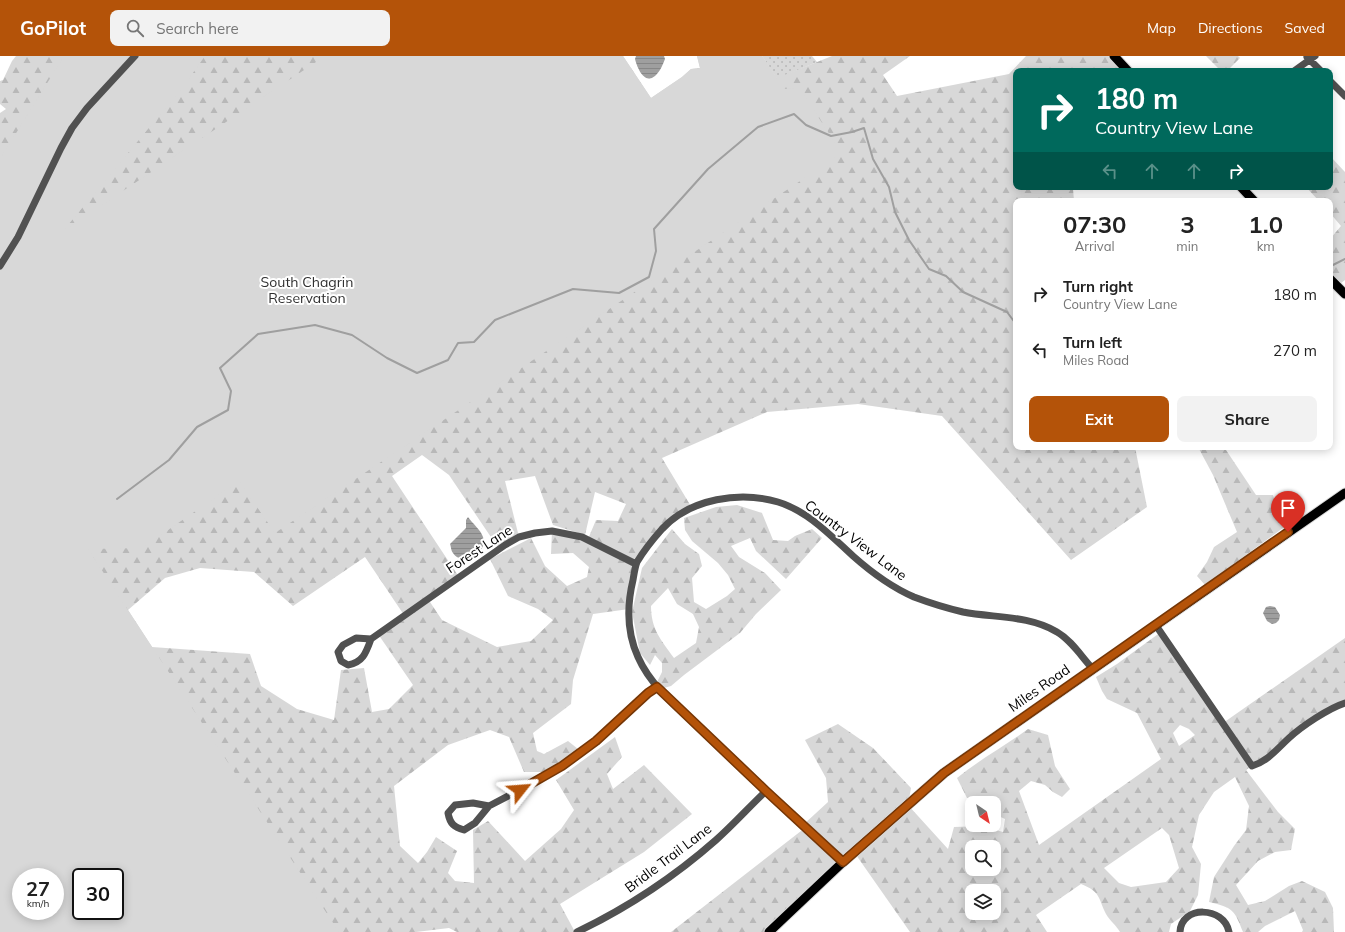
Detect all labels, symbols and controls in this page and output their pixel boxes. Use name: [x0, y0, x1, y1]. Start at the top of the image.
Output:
search box: [110, 10, 390, 46]
text: GoPilot: [20, 16, 86, 40]
icon: search: [124, 17, 146, 39]
text: Search here: [156, 19, 239, 38]
text: Map: [1147, 19, 1176, 37]
text: Directions: [1198, 19, 1263, 37]
text: Saved: [1285, 19, 1325, 37]
text: 180 m: [1095, 81, 1178, 116]
icon: right: [1029, 84, 1081, 136]
text: Country View Lane: [1095, 116, 1253, 139]
icon: left: [1099, 160, 1121, 182]
icon: ahead: [1141, 160, 1163, 182]
icon: ahead: [1183, 160, 1205, 182]
icon: right: [1225, 160, 1247, 182]
text: 07:30: [1063, 209, 1126, 239]
text: 3: [1180, 209, 1195, 239]
text: 1.0: [1248, 209, 1283, 239]
text: Arrival: [1075, 238, 1115, 254]
text: min: [1176, 238, 1198, 254]
text: km: [1257, 238, 1275, 254]
park label: South Chagrin Reservation: [261, 273, 353, 307]
text: Turn right: [1063, 277, 1133, 296]
icon: right: [1029, 283, 1051, 305]
text: 180 m: [1273, 285, 1317, 304]
text: Country View Lane: [1063, 296, 1177, 312]
text: Turn left: [1063, 333, 1122, 352]
icon: left: [1029, 339, 1051, 361]
text: 270 m: [1273, 341, 1317, 360]
text: Miles Road: [1063, 352, 1129, 368]
button: Exit: [1029, 396, 1169, 442]
button: Share: [1177, 396, 1317, 442]
pin: [1271, 491, 1305, 532]
street label: Country View Lane: [801, 496, 911, 584]
icon: arrive: [1277, 497, 1299, 519]
street label: Forest Lane: [442, 521, 516, 577]
street label: Miles Road: [1005, 660, 1073, 716]
position arrow: [499, 769, 541, 811]
north arrow: [965, 796, 1001, 832]
map controls: [965, 796, 1001, 920]
street label: Bridle Trail Lane: [621, 820, 715, 896]
button: search: [965, 840, 1001, 876]
speed limit sign: 30: [72, 868, 124, 920]
text: 27: [26, 876, 50, 901]
button: layers: [965, 884, 1001, 920]
text: km/h: [27, 897, 49, 910]

